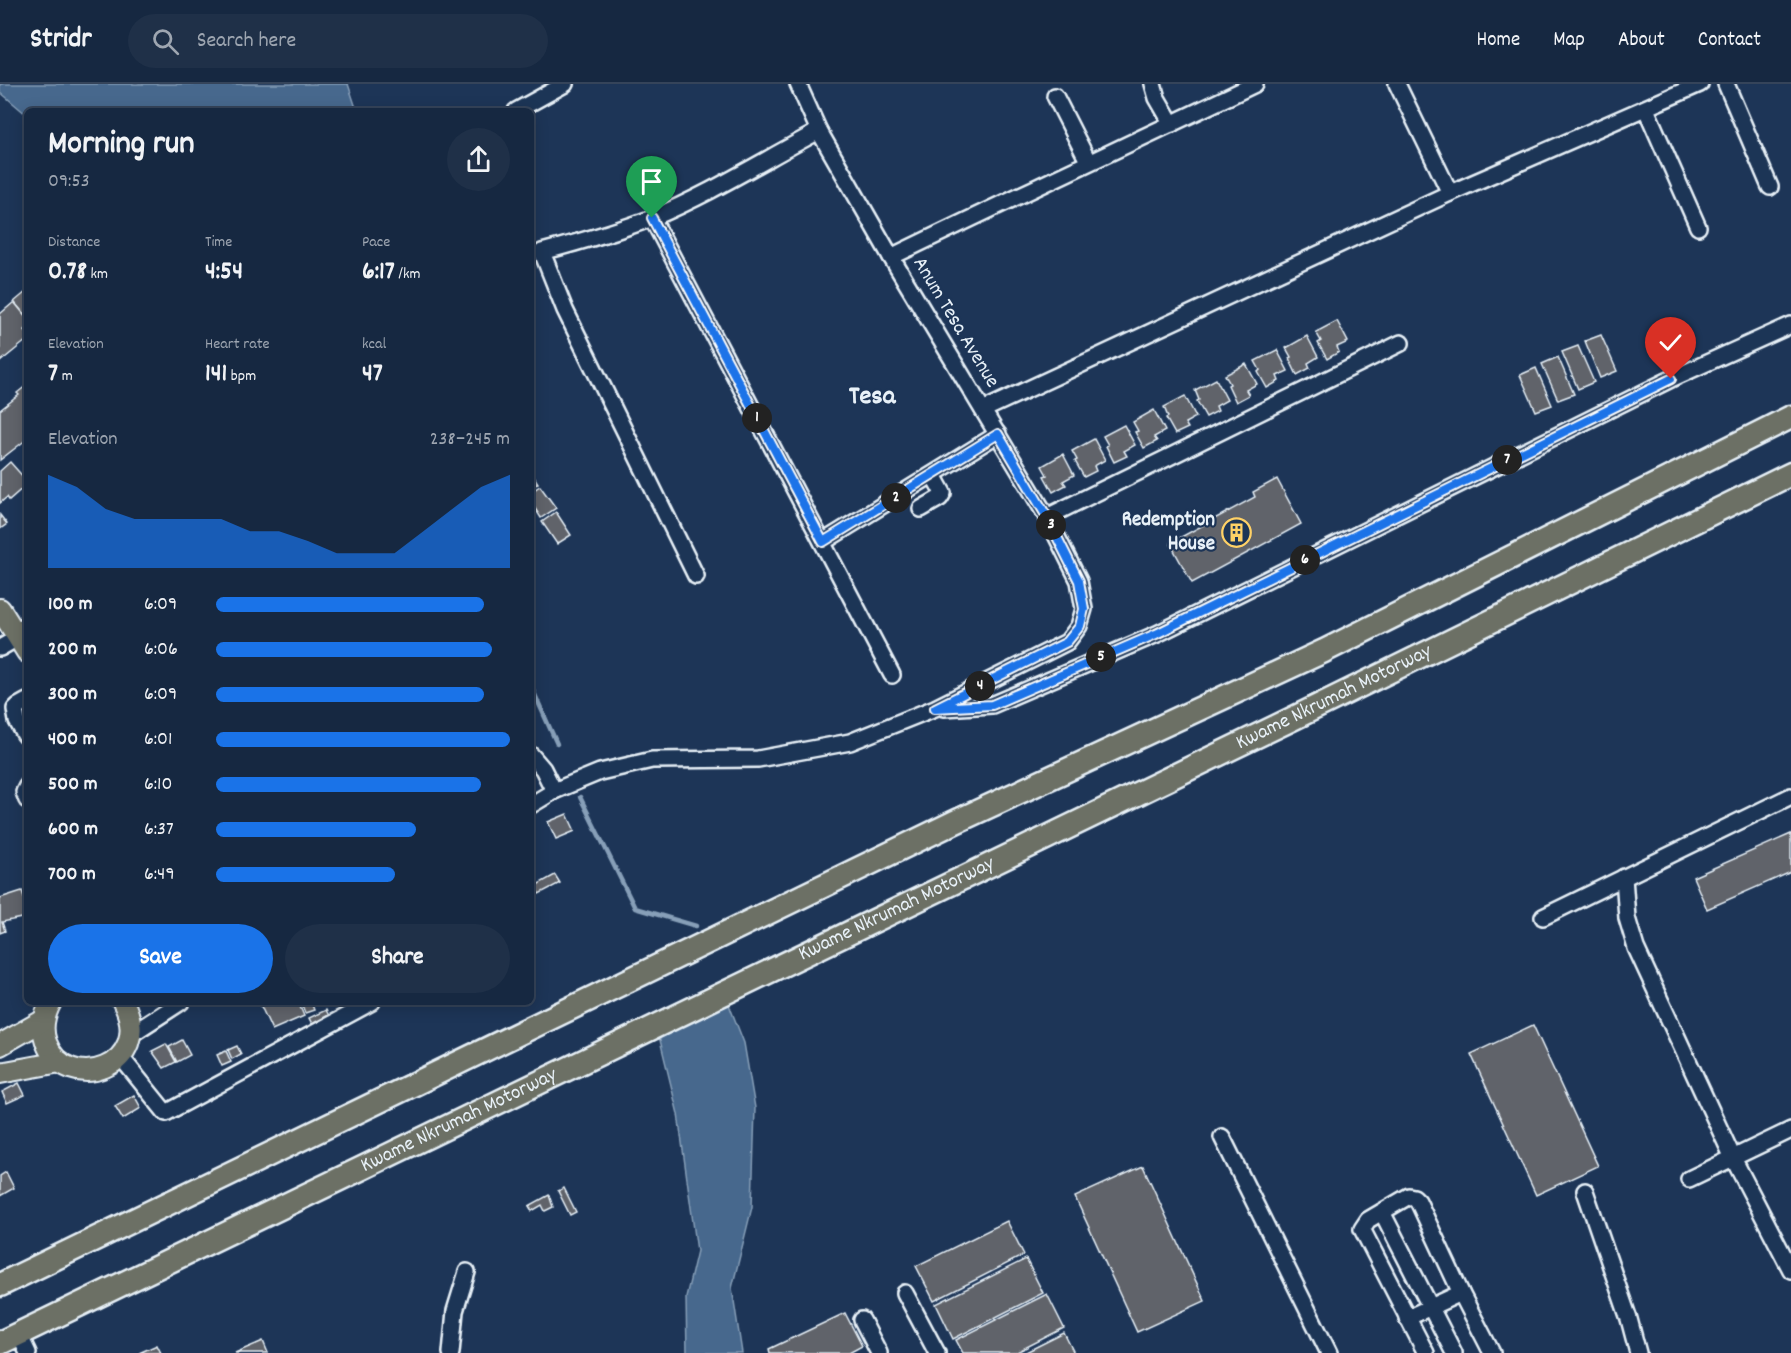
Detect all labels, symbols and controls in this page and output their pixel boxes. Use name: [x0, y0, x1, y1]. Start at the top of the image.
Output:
search box: [128, 14, 548, 68]
text: Stridr: [30, 21, 92, 61]
icon: search: [149, 25, 182, 58]
text: Search here: [197, 26, 296, 57]
text: Home: [1476, 26, 1520, 56]
text: Map: [1553, 26, 1585, 56]
text: About: [1618, 26, 1665, 56]
text: Contact: [1698, 26, 1761, 56]
text: Morning run: [48, 122, 195, 169]
button: share: [447, 128, 510, 191]
pin: [626, 156, 677, 218]
icon: arrive: [635, 165, 668, 198]
text: 09:53: [48, 168, 90, 196]
text: Distance: [48, 231, 100, 254]
text: Time: [205, 231, 232, 254]
text: Pace: [362, 231, 390, 254]
street label: Anum Tesa Avenue: [904, 252, 1006, 394]
text: 0.78: [48, 254, 87, 291]
text: 4:54: [205, 254, 243, 291]
text: 6:17: [362, 254, 395, 291]
text: km: [87, 263, 108, 286]
text: /km: [395, 263, 421, 286]
pin: [1645, 317, 1696, 379]
icon: check: [1654, 326, 1687, 359]
text: Elevation: [48, 333, 104, 356]
text: Heart rate: [205, 333, 270, 356]
text: kcal: [362, 333, 386, 356]
text: 7: [48, 356, 58, 393]
text: 141: [205, 356, 227, 393]
text: 47: [362, 356, 383, 393]
text: m: [58, 365, 73, 388]
text: bpm: [227, 365, 256, 388]
district label: Tesa: [849, 378, 897, 417]
pin: 1: [742, 403, 772, 433]
text: 1: [755, 406, 759, 429]
text: Elevation: [48, 426, 118, 454]
text: 238–245 m: [430, 426, 510, 454]
pin: 7: [1492, 445, 1522, 475]
text: 7: [1504, 448, 1510, 471]
pin: 2: [881, 483, 911, 513]
text: 2: [893, 486, 900, 509]
place label: Redemption House: [1122, 506, 1215, 560]
pin: 3: [1036, 510, 1066, 540]
text: 3: [1047, 513, 1055, 536]
building icon: Redemption House: [1220, 517, 1252, 549]
pin: 6: [1290, 545, 1320, 575]
text: 6: [1301, 548, 1309, 571]
text: 100 m: [48, 591, 93, 619]
text: 6:09: [144, 591, 177, 619]
text: 200 m: [48, 636, 97, 664]
text: 6:06: [144, 636, 178, 664]
street label: Kwame Nkrumah Motorway: [1231, 637, 1438, 759]
pin: 5: [1086, 642, 1116, 672]
text: 5: [1097, 645, 1105, 668]
pin: 4: [965, 671, 995, 701]
text: 4: [977, 674, 983, 697]
text: 300 m: [48, 681, 97, 709]
text: 6:09: [144, 681, 177, 709]
text: 400 m: [48, 726, 96, 754]
text: 6:01: [144, 726, 172, 754]
text: 500 m: [48, 771, 97, 799]
text: 6:10: [144, 771, 172, 799]
text: 600 m: [48, 816, 98, 844]
text: 6:37: [144, 816, 174, 844]
street label: Kwame Nkrumah Motorway: [794, 849, 1000, 970]
text: 700 m: [48, 861, 96, 889]
text: 6:49: [144, 861, 175, 889]
button: Save: [48, 924, 273, 993]
button: Share: [285, 924, 510, 993]
street label: Kwame Nkrumah Motorway: [356, 1061, 563, 1181]

